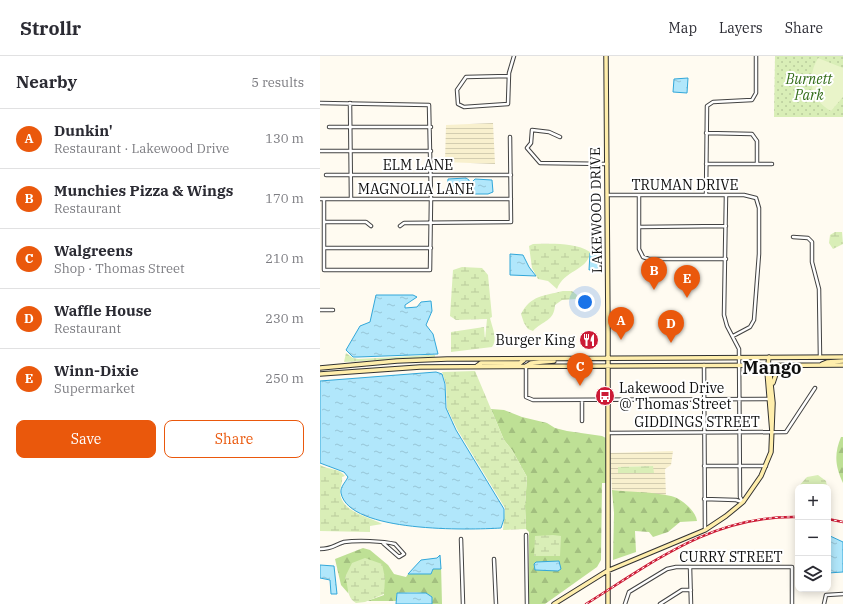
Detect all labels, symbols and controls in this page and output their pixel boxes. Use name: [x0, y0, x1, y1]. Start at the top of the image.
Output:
text: Strollr: [20, 16, 81, 40]
text: Map: [669, 19, 697, 37]
text: Layers: [719, 19, 763, 37]
text: Share: [785, 19, 823, 37]
park label: Burnett Park: [785, 70, 833, 104]
text: Nearby: [16, 71, 77, 93]
text: 5 results: [251, 74, 304, 91]
text: Dunkin': [54, 121, 113, 140]
text: A: [24, 130, 34, 147]
text: 130 m: [265, 130, 304, 147]
text: Restaurant · Lakewood Drive: [54, 140, 229, 157]
street label: LAKEWOOD DRIVE: [586, 147, 606, 273]
street label: ELM LANE: [383, 156, 453, 174]
street label: TRUMAN DRIVE: [631, 176, 739, 194]
street label: MAGNOLIA LANE: [358, 180, 474, 198]
text: Munchies Pizza & Wings: [54, 181, 233, 200]
text: B: [24, 190, 34, 207]
text: 170 m: [265, 190, 304, 207]
text: Restaurant: [54, 200, 121, 217]
text: Walgreens: [54, 241, 133, 260]
text: C: [25, 250, 33, 267]
text: 210 m: [265, 250, 304, 267]
pin: B: [641, 257, 667, 290]
text: Shop · Thomas Street: [54, 260, 185, 277]
pin: E: [674, 265, 700, 298]
your location: [575, 292, 595, 312]
text: Waffle House: [54, 301, 152, 320]
pin: A: [608, 307, 634, 340]
text: D: [24, 310, 34, 327]
text: 230 m: [265, 310, 304, 327]
pin: D: [658, 310, 684, 343]
text: Restaurant: [54, 320, 121, 337]
restaurant icon: Burger King: [578, 329, 600, 351]
place label: Burger King: [496, 331, 575, 349]
pin: C: [567, 353, 593, 386]
district label: Mango: [743, 356, 801, 379]
text: Winn-Dixie: [54, 361, 139, 380]
text: E: [25, 370, 33, 387]
text: 250 m: [265, 370, 304, 387]
place label: Lakewood Drive @ Thomas Street: [619, 379, 731, 413]
text: Supermarket: [54, 380, 135, 397]
bus stop icon: Lakewood Drive @ Thomas Street: [594, 385, 616, 407]
street label: GIDDINGS STREET: [634, 413, 760, 431]
button: Save: [16, 420, 156, 458]
button: Share: [164, 420, 304, 458]
map controls: [795, 484, 831, 592]
button: +: [795, 484, 831, 520]
button: −: [795, 520, 831, 556]
street label: CURRY STREET: [679, 548, 783, 566]
button: layers: [795, 556, 831, 592]

